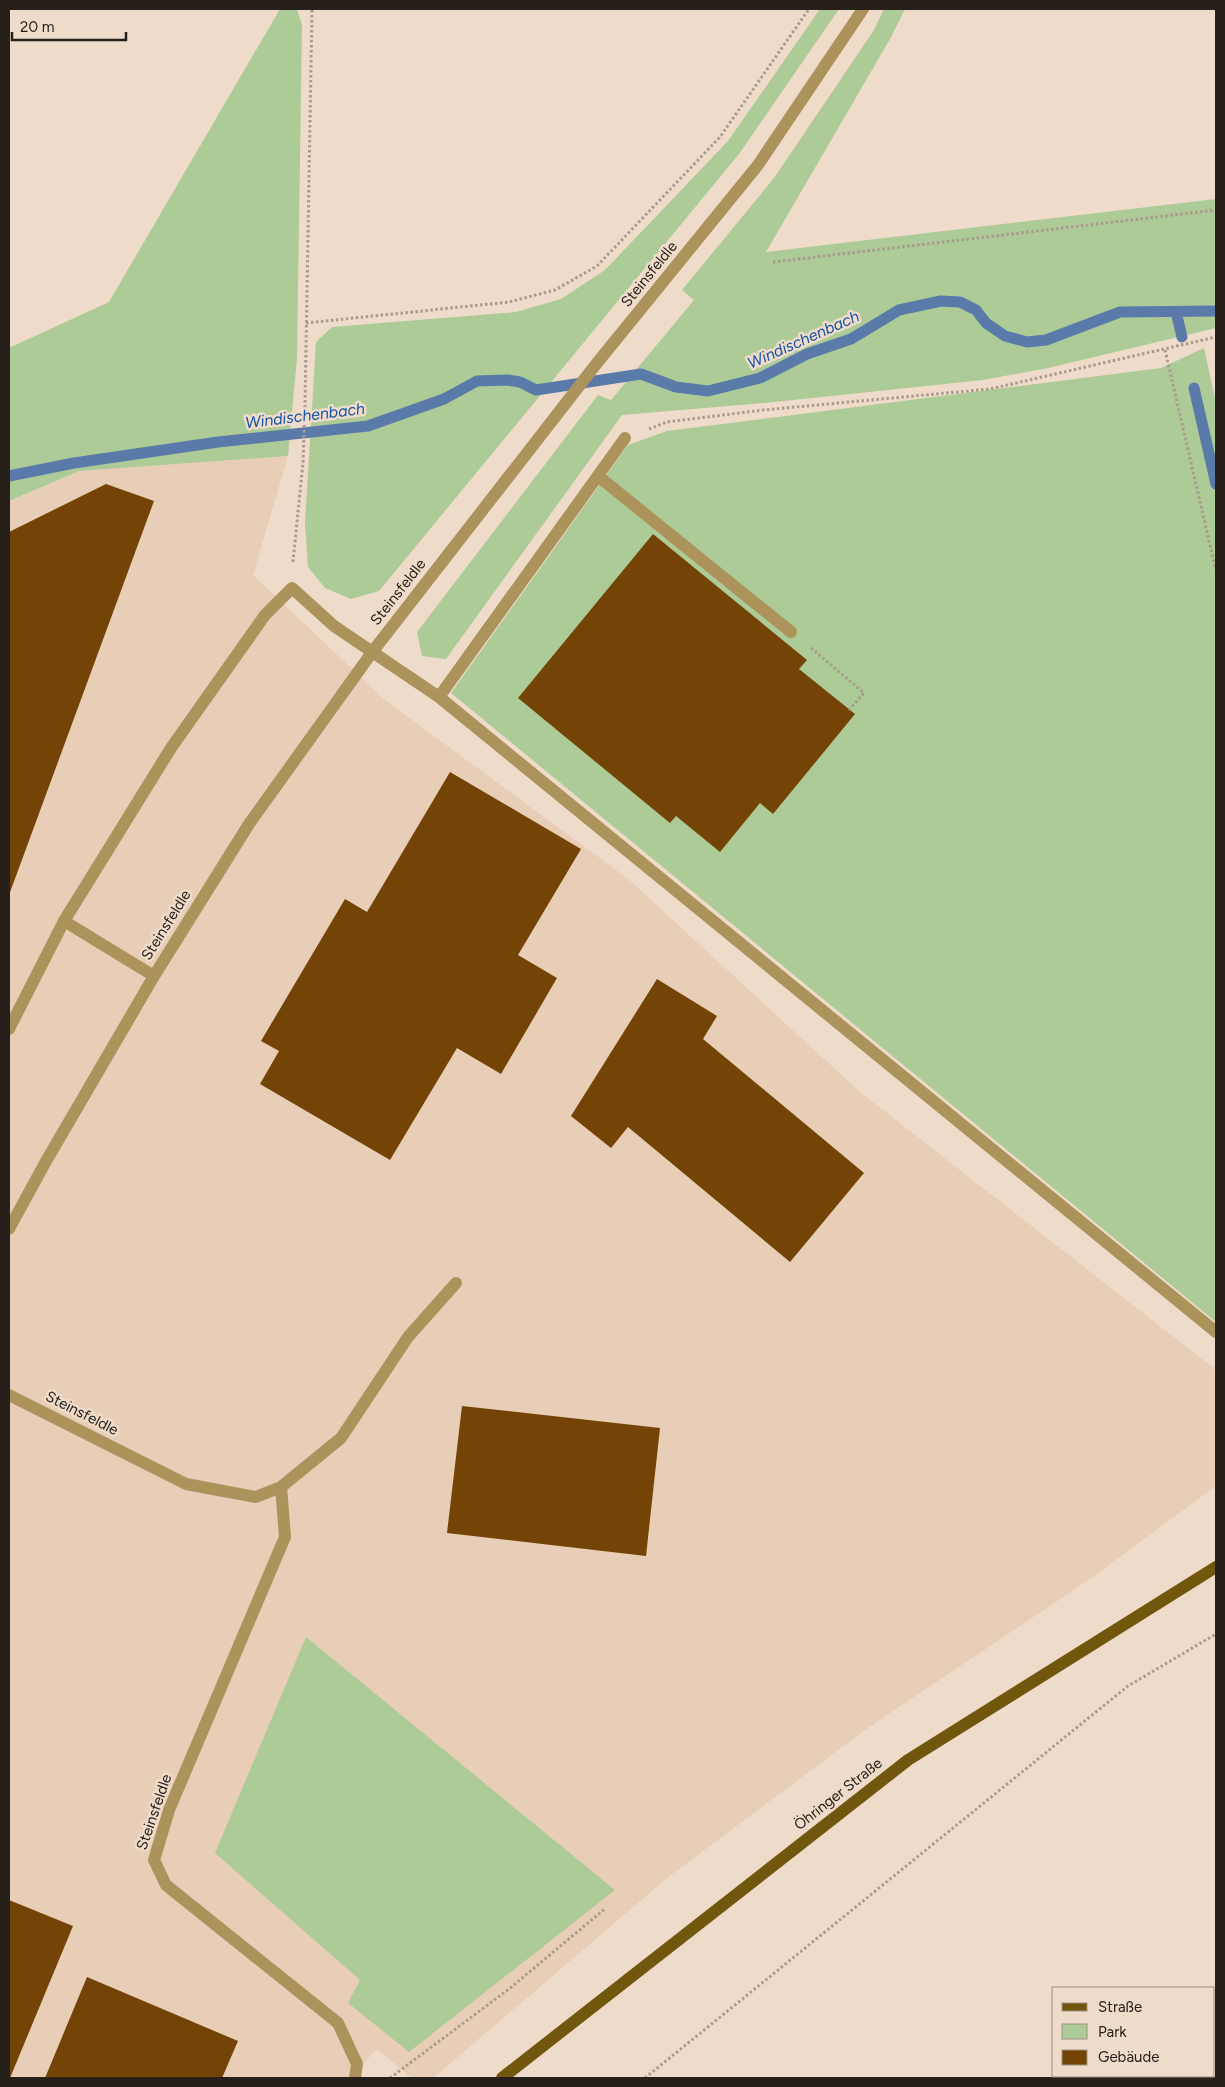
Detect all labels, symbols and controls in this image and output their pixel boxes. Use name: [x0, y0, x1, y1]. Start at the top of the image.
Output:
scale bar: [12, 10, 126, 42]
text: 20 m: [20, 18, 54, 36]
street label: Steinsfeldle: [617, 238, 681, 310]
water label: Windischenbach: [744, 306, 862, 373]
water label: Windischenbach: [244, 399, 366, 432]
street label: Steinsfeldle: [367, 555, 429, 629]
street label: Steinsfeldle: [137, 887, 195, 963]
street label: Steinsfeldle: [43, 1387, 121, 1439]
street label: Öhringer Straße: [790, 1754, 886, 1834]
street label: Steinsfeldle: [133, 1772, 175, 1852]
legend: [1052, 1987, 1215, 2077]
text: Straße: [1098, 1998, 1142, 2016]
text: Park: [1098, 2023, 1127, 2041]
text: Gebäude: [1098, 2048, 1159, 2066]

